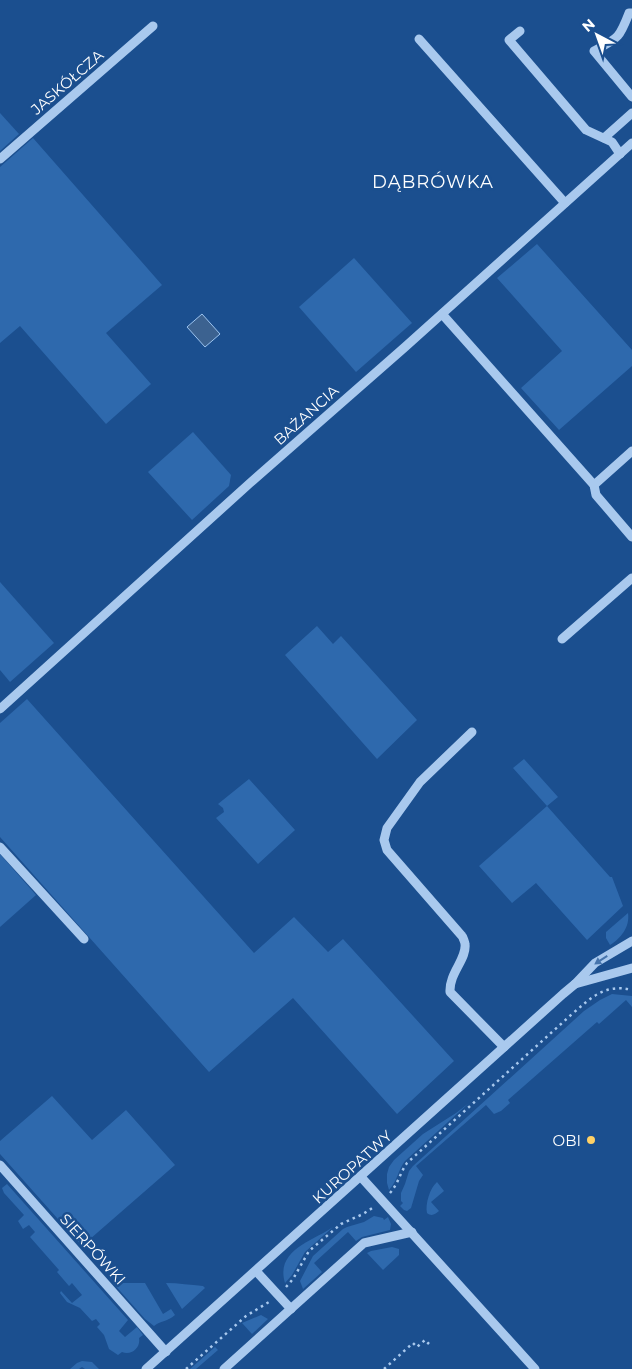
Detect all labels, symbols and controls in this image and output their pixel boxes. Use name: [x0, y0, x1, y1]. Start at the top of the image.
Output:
north arrow: [572, 10, 622, 60]
text: N: [578, 15, 599, 36]
street label: JASKÓŁCZA: [26, 45, 107, 119]
district label: DĄBRÓWKA: [372, 171, 494, 193]
street label: BAŻANCIA: [270, 381, 342, 449]
one-way arrow: [595, 955, 608, 965]
street label: KUROPATWY: [308, 1126, 396, 1208]
place label: OBI: [553, 1131, 581, 1150]
marker: OBI: [585, 1134, 597, 1146]
street label: SIERPÓWKI: [56, 1209, 130, 1289]

